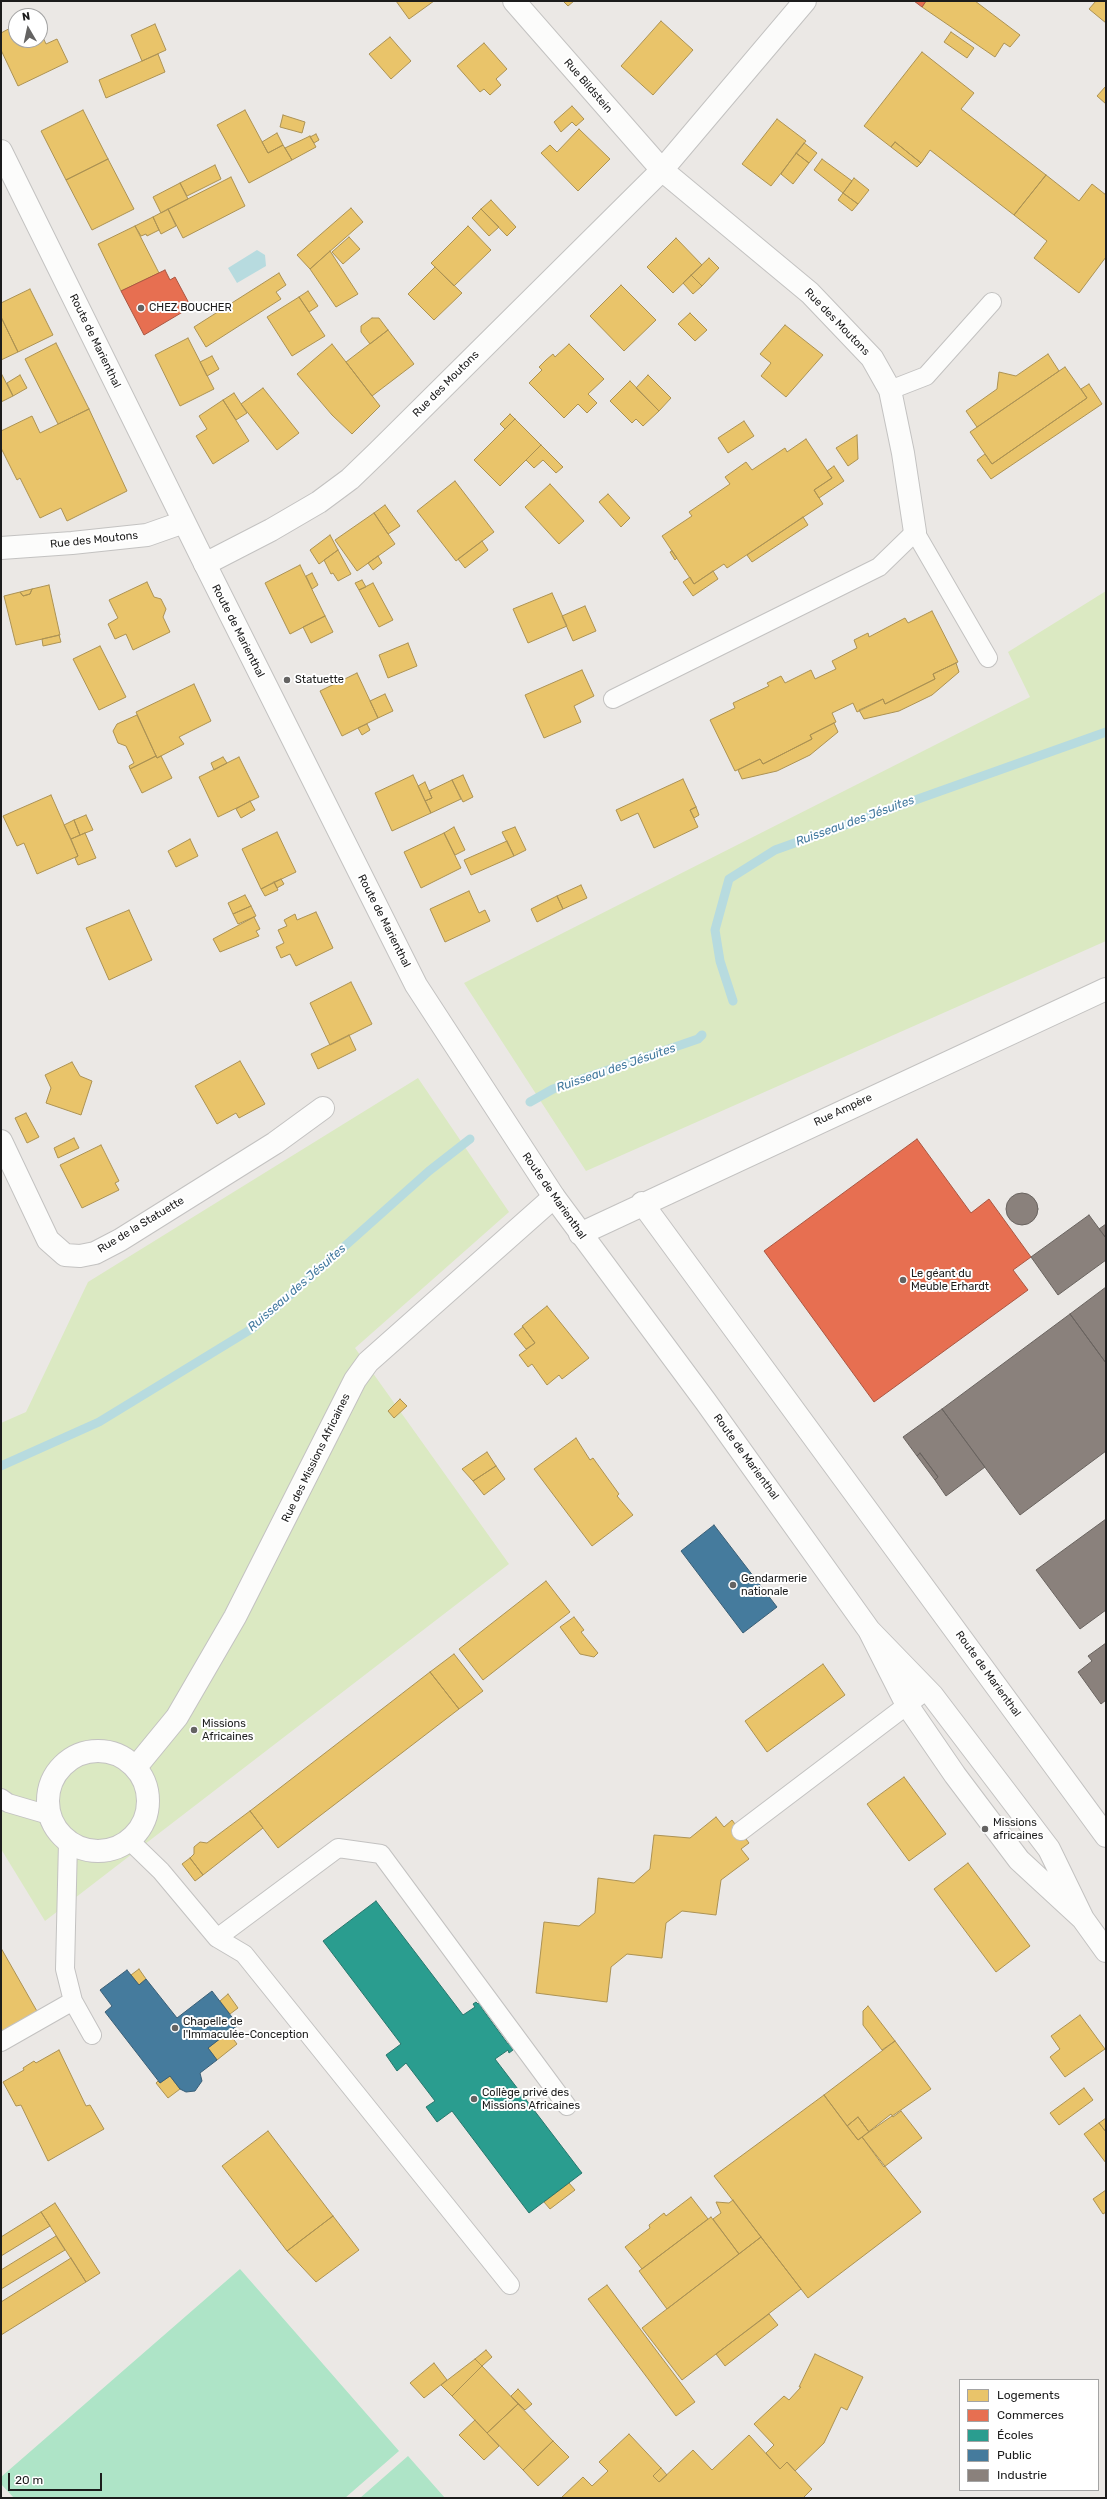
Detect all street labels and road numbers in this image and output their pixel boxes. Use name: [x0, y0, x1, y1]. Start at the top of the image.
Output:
street label: Rue Bildstein: [561, 56, 615, 116]
street label: Rue des Moutons: [802, 286, 872, 358]
street label: Route de Marienthal: [67, 292, 123, 390]
street label: Rue des Moutons: [410, 348, 482, 420]
street label: Rue des Moutons: [49, 529, 139, 551]
street label: Route de Marienthal: [209, 582, 267, 680]
street label: Route de Marienthal: [355, 872, 413, 970]
street label: Rue Ampère: [812, 1091, 874, 1129]
street label: Route de Marienthal: [519, 1150, 589, 1242]
street label: Rue de la Statuette: [95, 1194, 187, 1256]
street label: Rue des Missions Africaines: [279, 1391, 353, 1525]
street label: Route de Marienthal: [710, 1412, 782, 1502]
street label: Route de Marienthal: [952, 1629, 1024, 1719]

